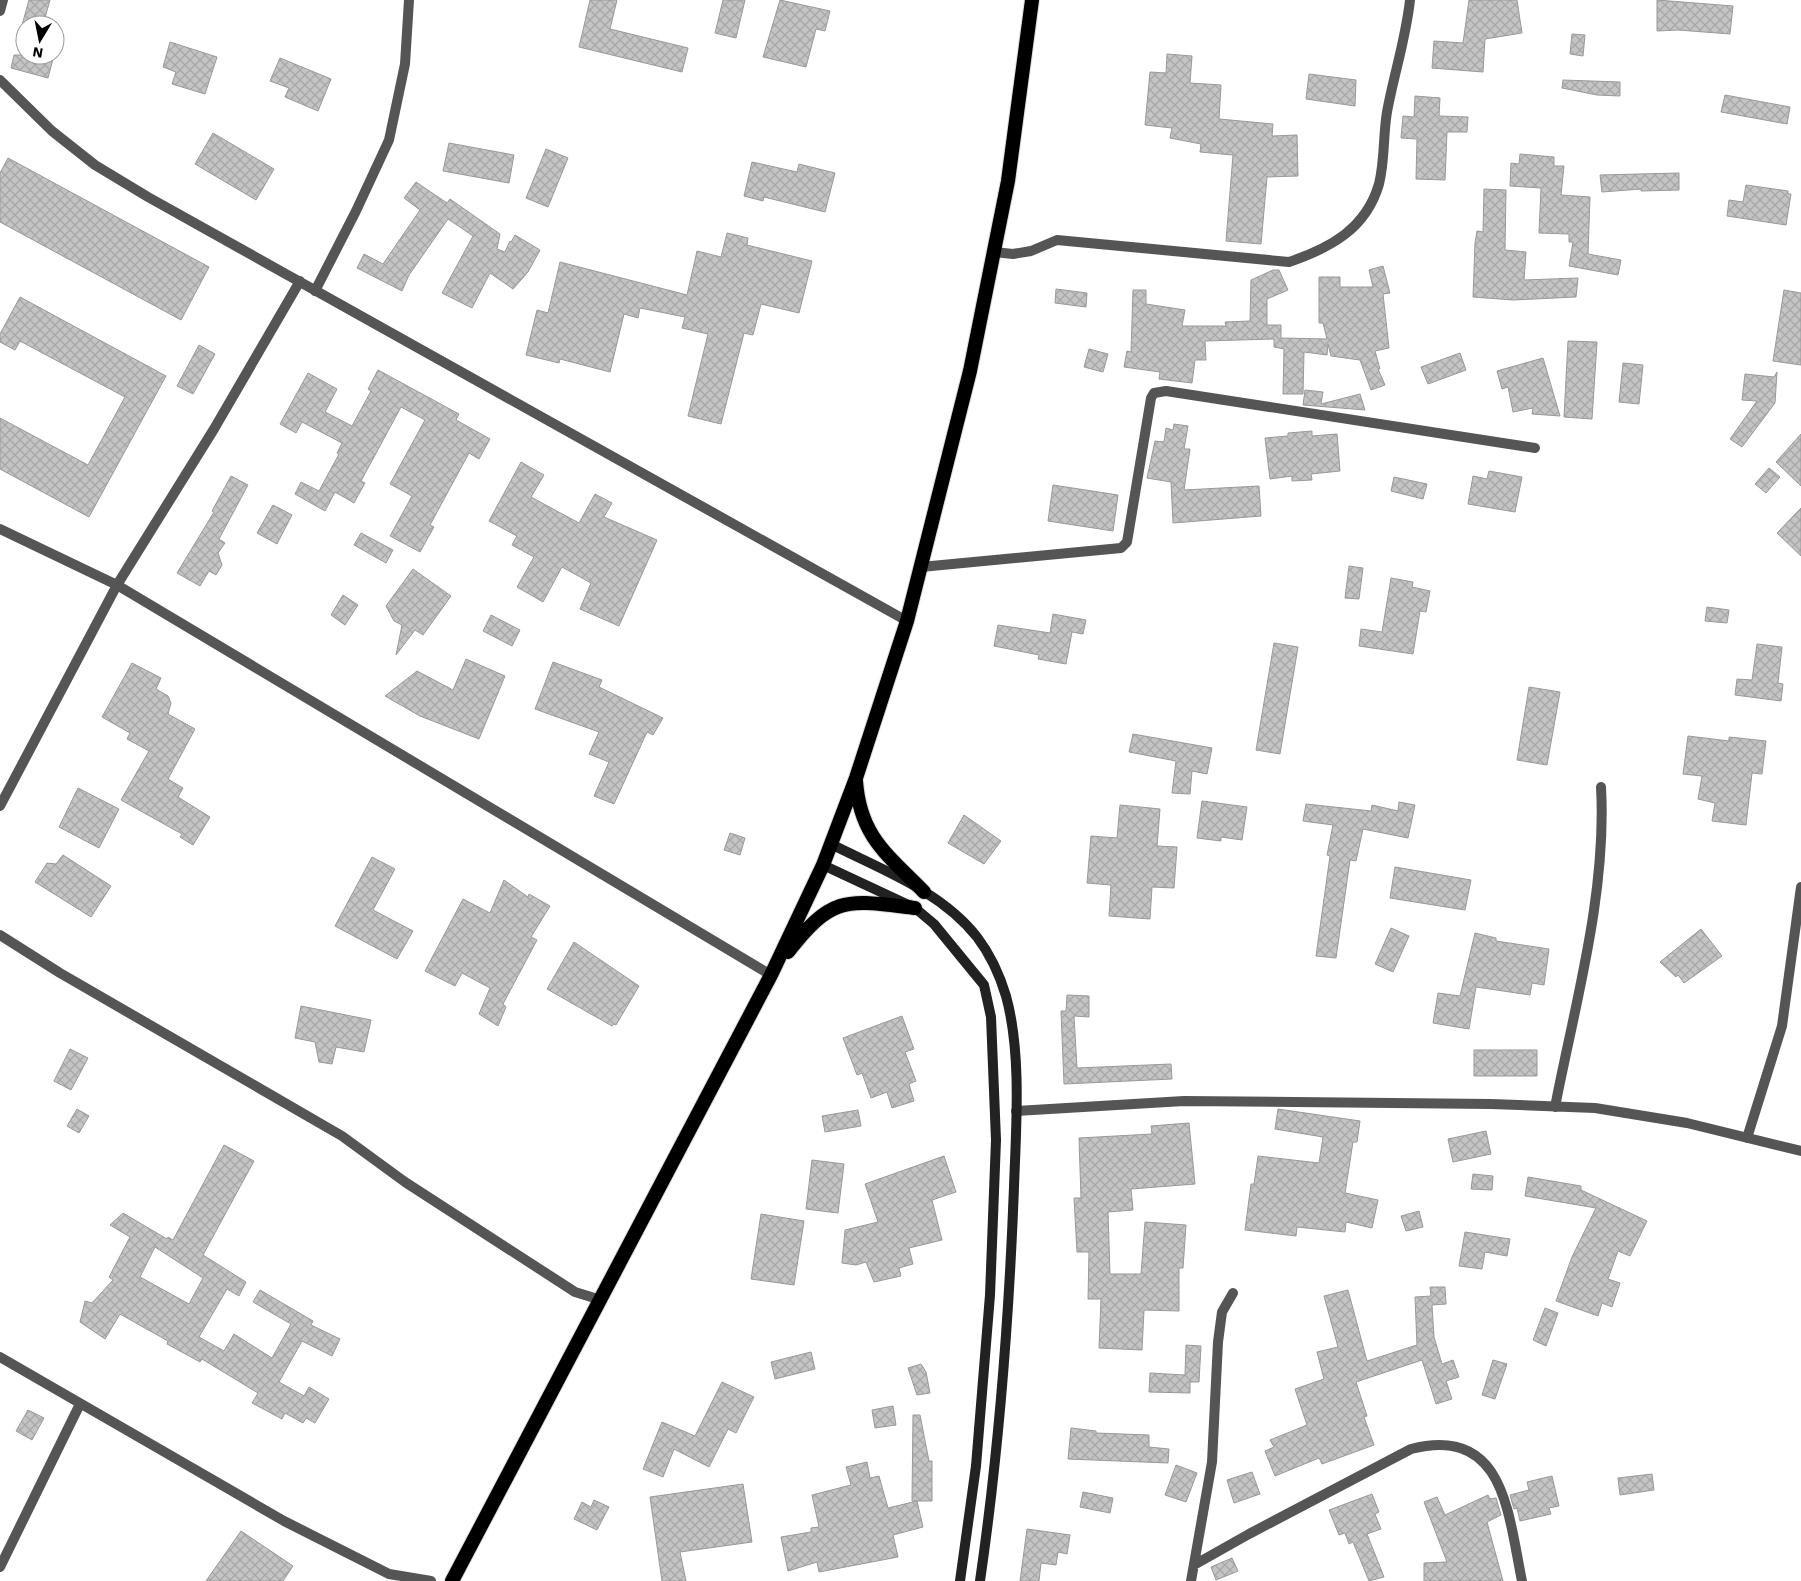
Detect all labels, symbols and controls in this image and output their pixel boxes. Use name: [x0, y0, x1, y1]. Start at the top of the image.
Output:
north arrow: [15, 15, 65, 65]
text: N: [31, 44, 44, 62]

